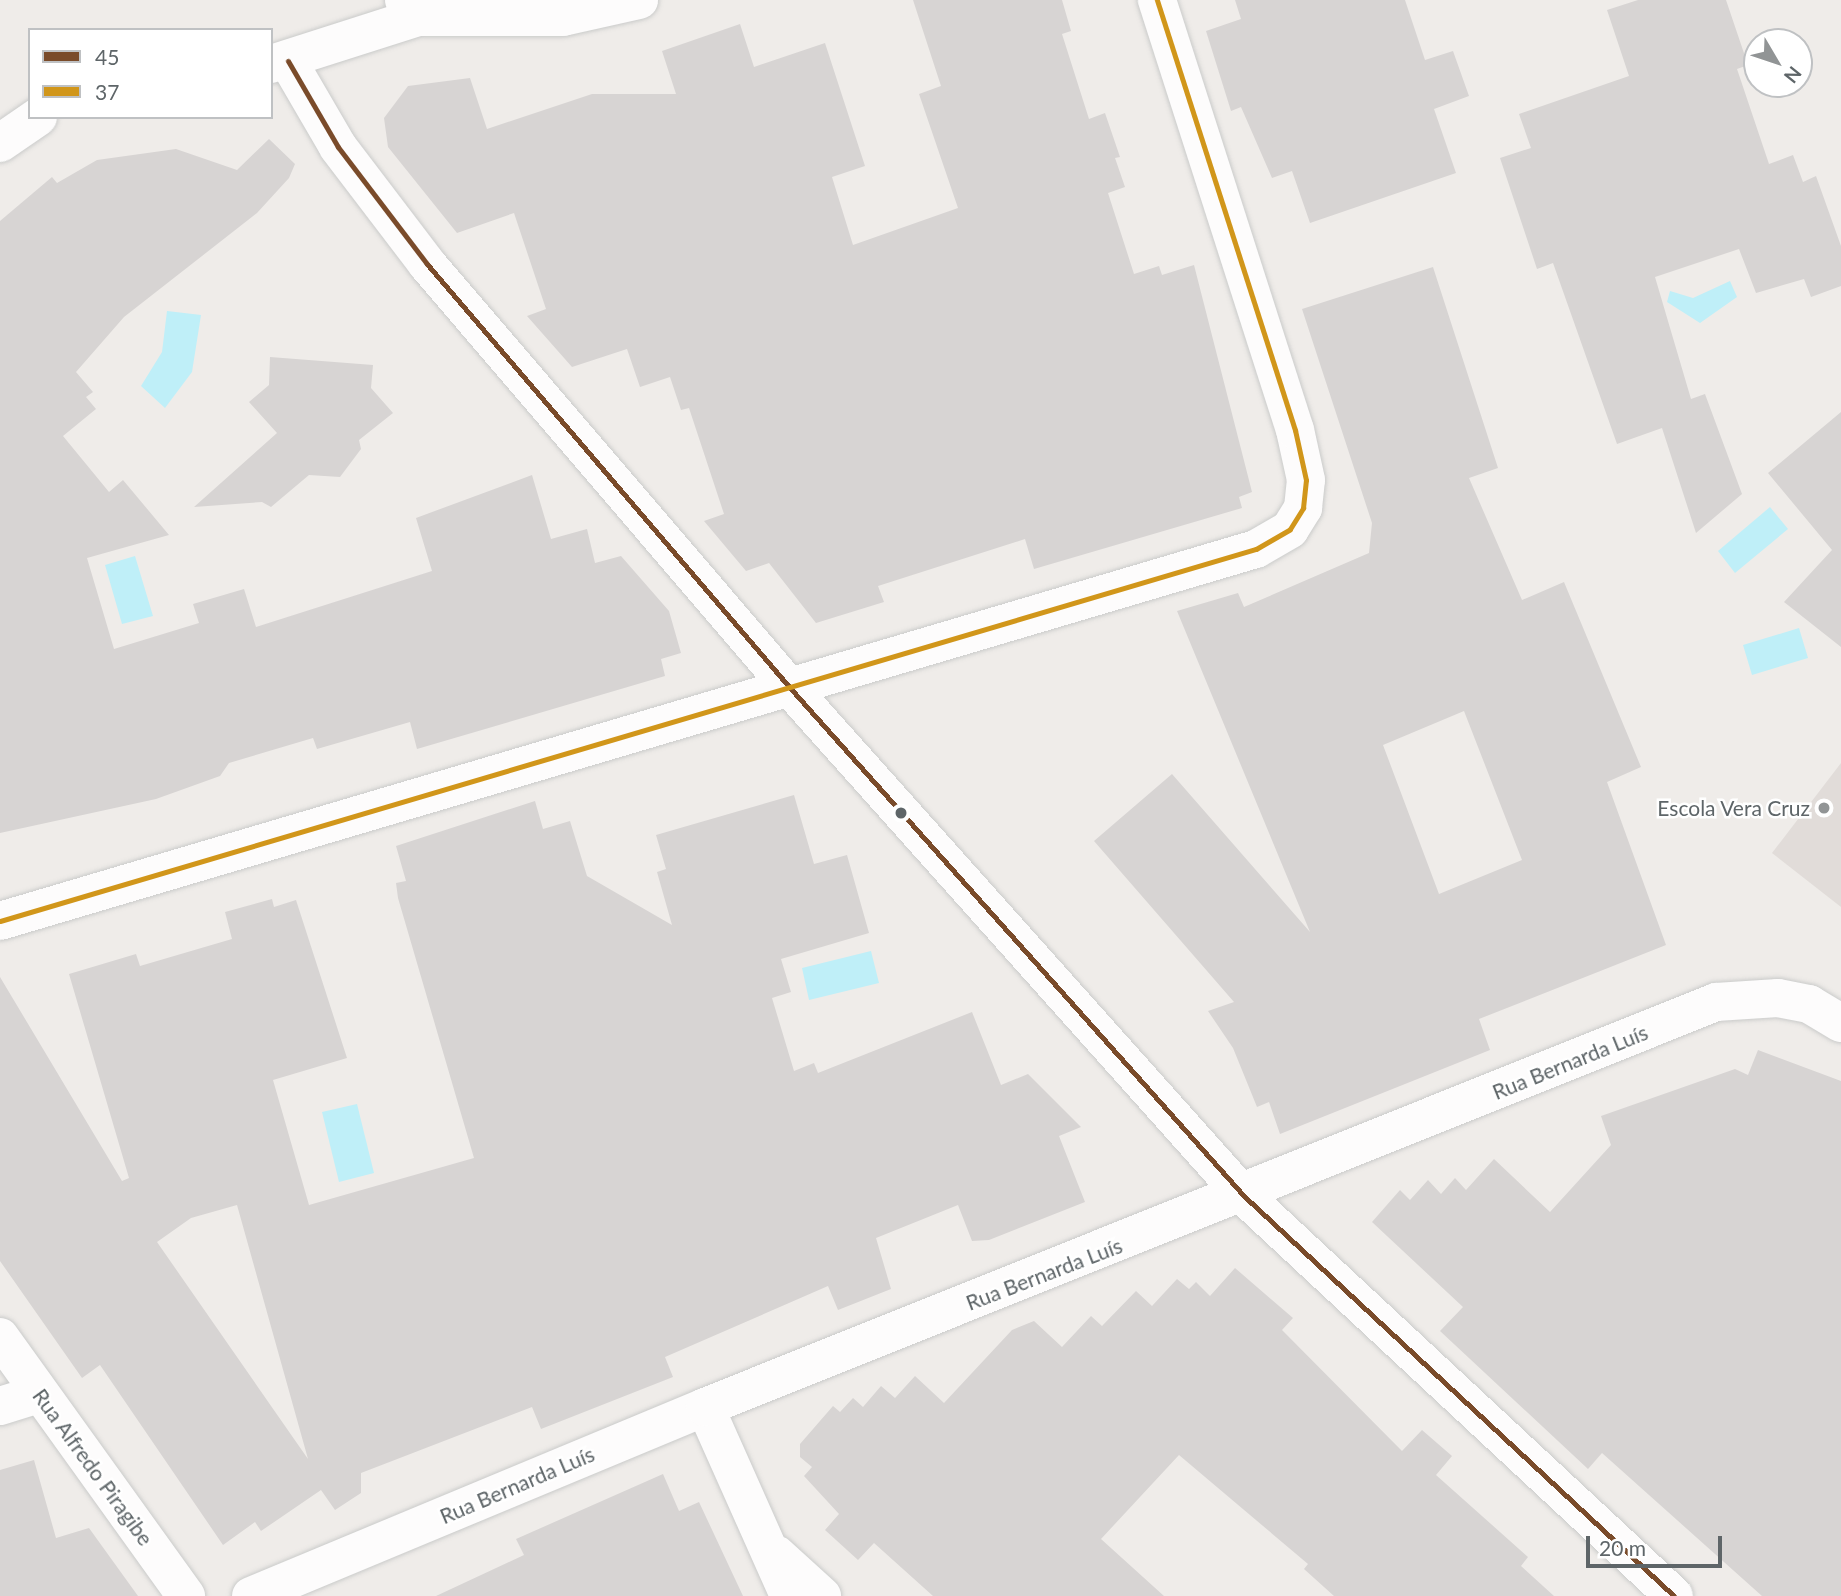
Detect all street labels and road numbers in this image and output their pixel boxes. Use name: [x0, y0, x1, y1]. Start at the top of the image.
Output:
street label: Rua Bernarda Luís: [1489, 1019, 1651, 1105]
street label: Rua Bernarda Luís: [962, 1233, 1126, 1315]
street label: Rua Alfredo Piragibe: [27, 1383, 159, 1551]
street label: Rua Bernarda Luís: [436, 1441, 598, 1529]

